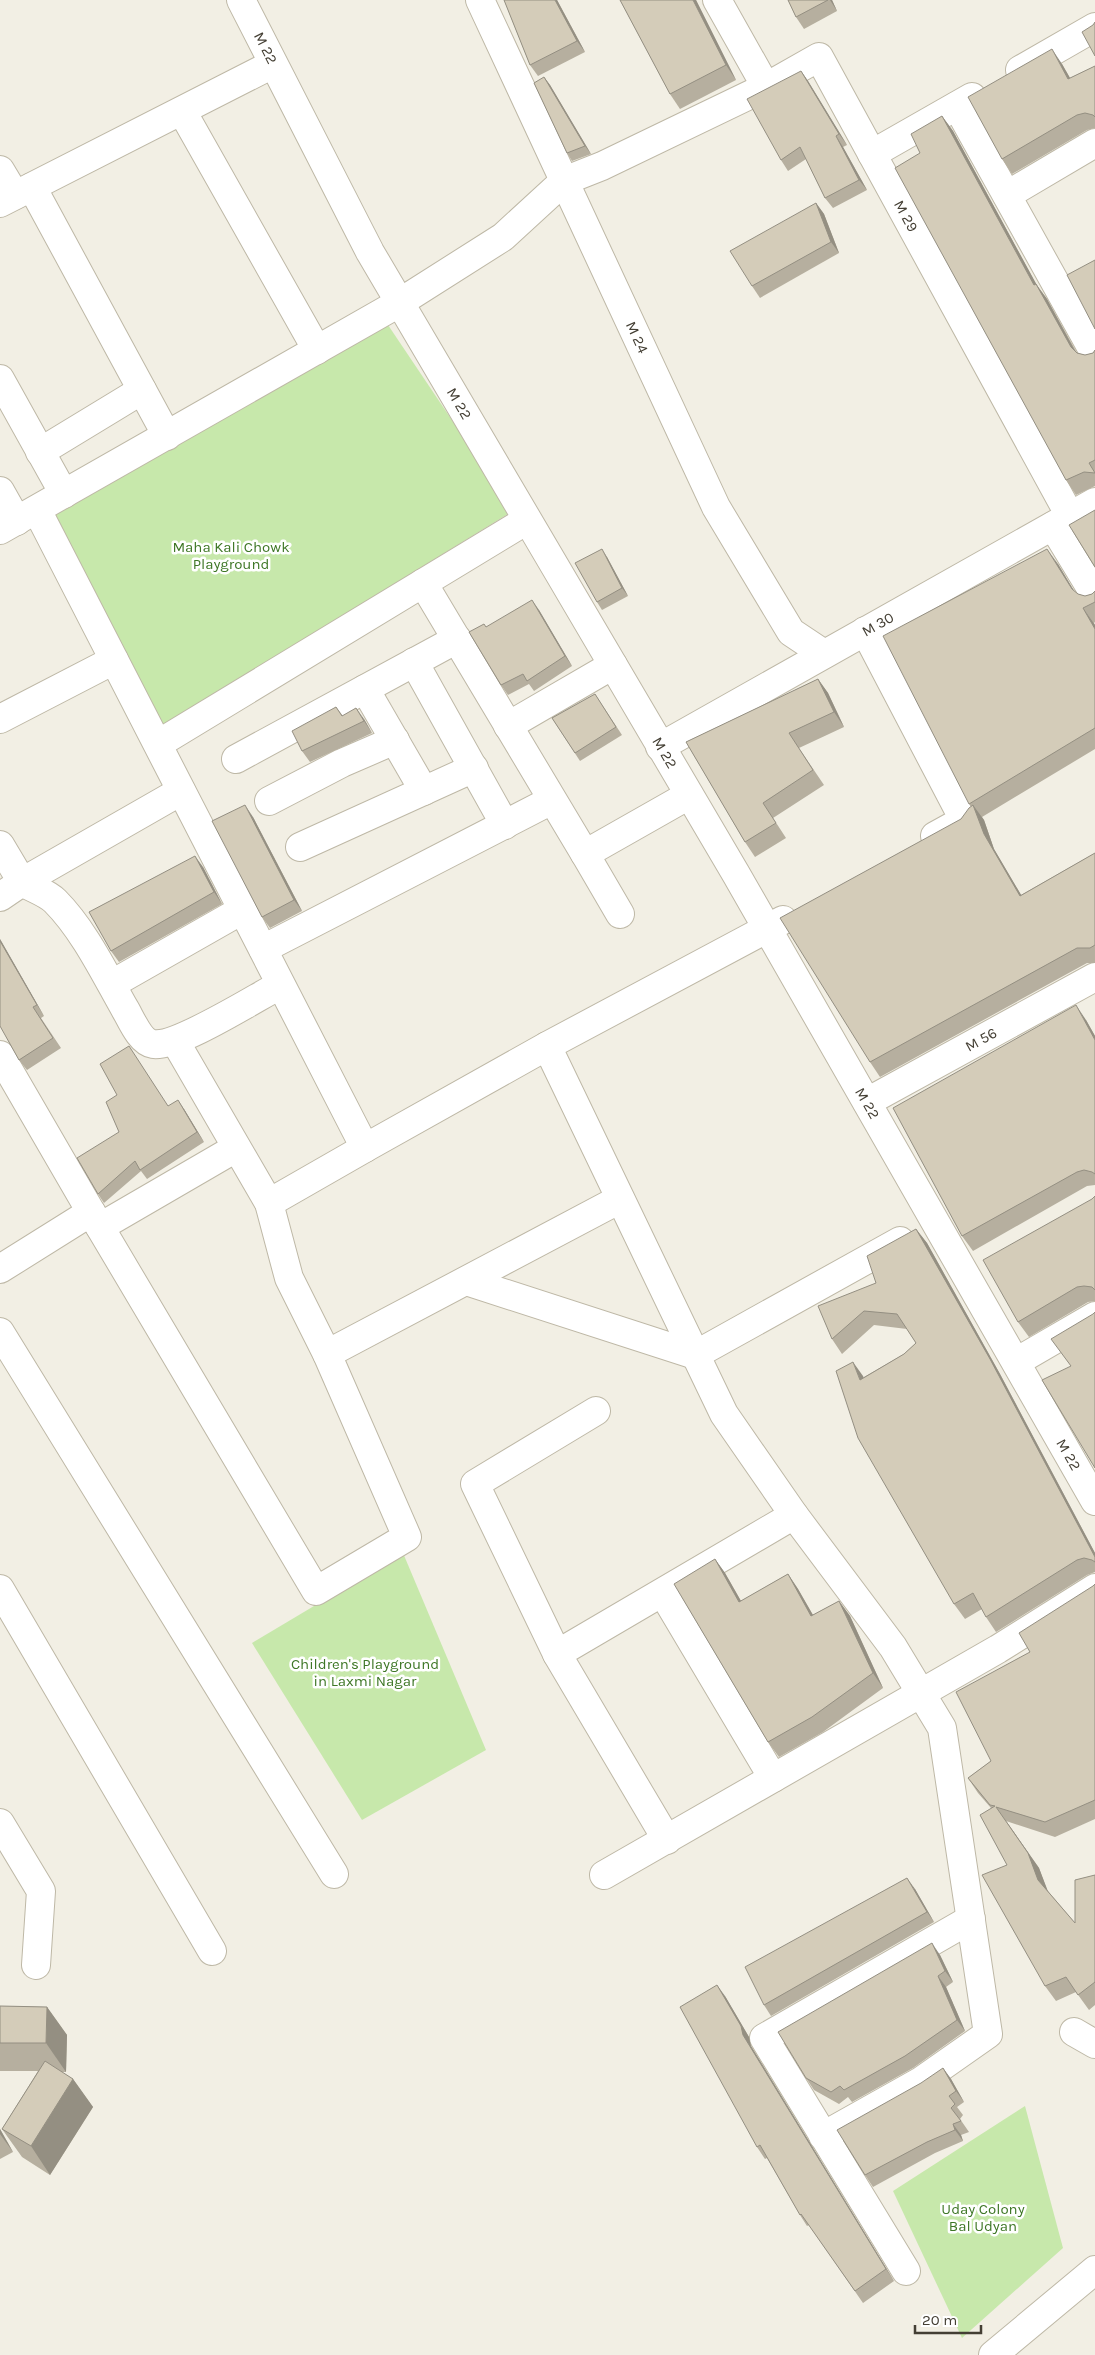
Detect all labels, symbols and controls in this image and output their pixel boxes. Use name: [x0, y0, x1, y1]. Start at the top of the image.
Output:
street label: M 22: [250, 29, 281, 67]
street label: M 29: [890, 197, 922, 235]
street label: M 24: [622, 318, 652, 357]
street label: M 22: [443, 385, 476, 423]
park label: Maha Kali Chowk Playground: [172, 538, 290, 573]
street label: M 30: [859, 608, 897, 641]
street label: M 22: [648, 734, 681, 772]
street label: M 56: [962, 1024, 1000, 1055]
street label: M 22: [851, 1084, 883, 1122]
street label: M 22: [1052, 1436, 1085, 1474]
park label: Children's Playground in Laxmi Nagar: [291, 1655, 439, 1690]
park label: Uday Colony Bal Udyan: [941, 2200, 1025, 2235]
scale bar: [915, 2302, 981, 2334]
text: 20 m: [922, 2311, 957, 2329]

